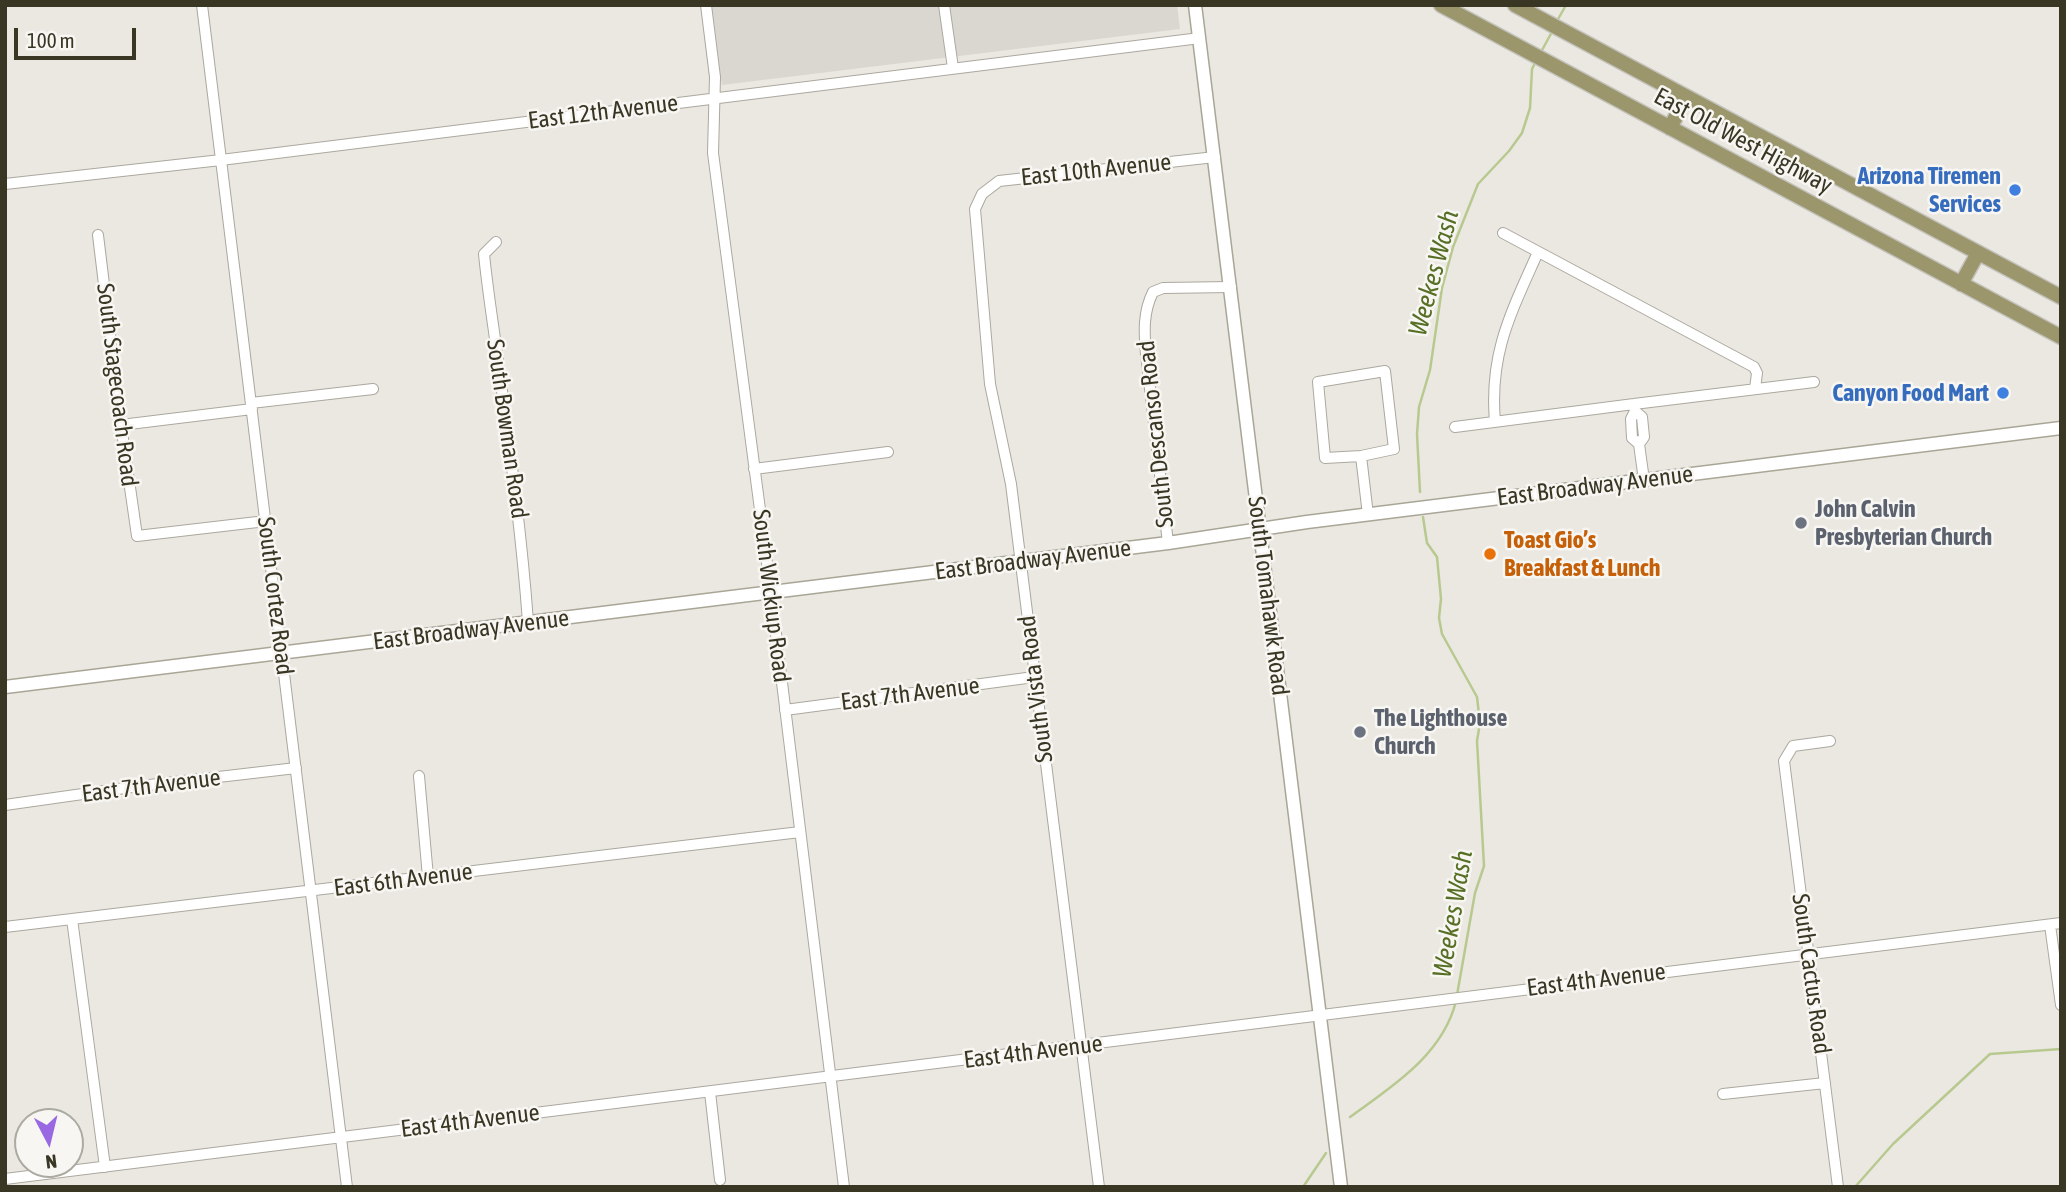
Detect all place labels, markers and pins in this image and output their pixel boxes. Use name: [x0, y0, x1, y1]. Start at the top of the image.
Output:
place label: Arizona Tiremen Services: [1858, 162, 2001, 218]
marker: Arizona Tiremen Services: [2007, 182, 2023, 198]
place label: Canyon Food Mart: [1832, 379, 1989, 407]
marker: Canyon Food Mart: [1995, 385, 2011, 401]
place label: John Calvin Presbyterian Church: [1815, 495, 1992, 551]
marker: John Calvin Presbyterian Church: [1793, 515, 1809, 531]
place label: Toast Gio’s Breakfast & Lunch: [1504, 526, 1660, 582]
marker: Toast Gio’s Breakfast & Lunch: [1482, 546, 1498, 562]
place label: The Lighthouse Church: [1374, 704, 1507, 760]
marker: The Lighthouse Church: [1352, 724, 1368, 740]

